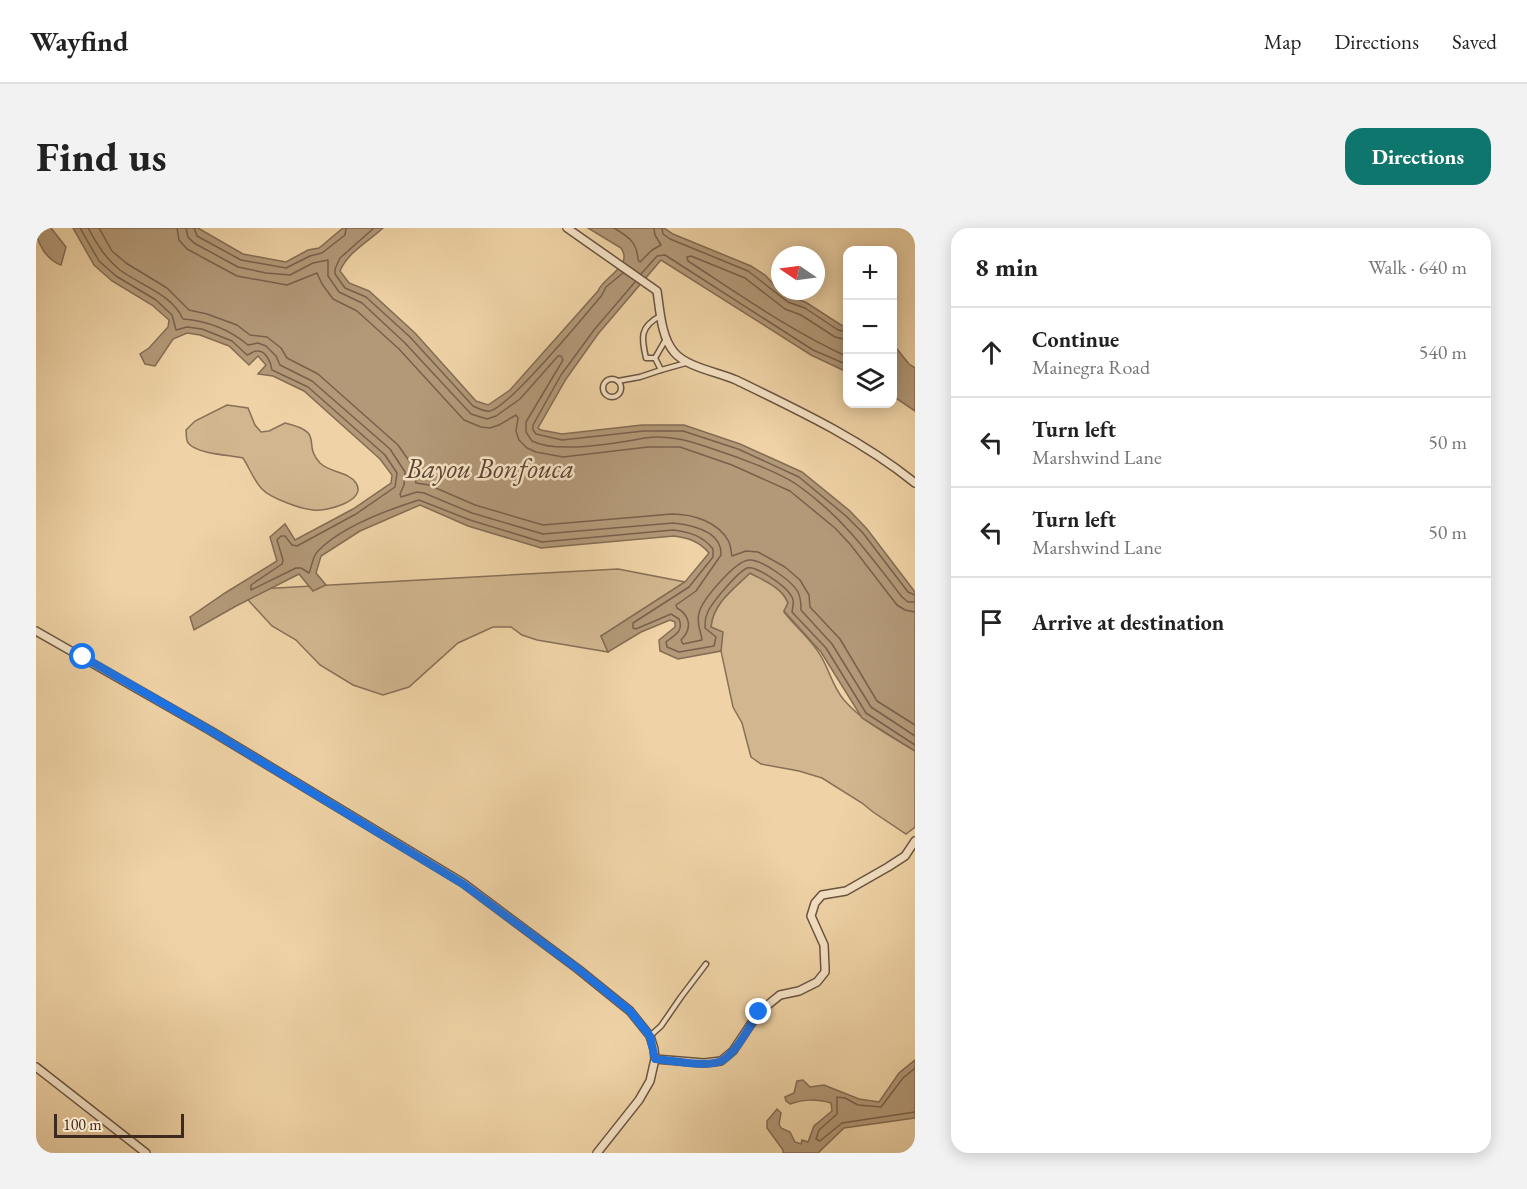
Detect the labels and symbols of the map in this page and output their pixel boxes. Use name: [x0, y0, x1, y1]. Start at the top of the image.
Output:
north arrow: [771, 246, 825, 300]
water label: Bayou Bonfouca: [405, 450, 574, 486]
route start: [69, 643, 95, 669]
route end: [745, 998, 771, 1024]
scale bar: [54, 1111, 184, 1138]

